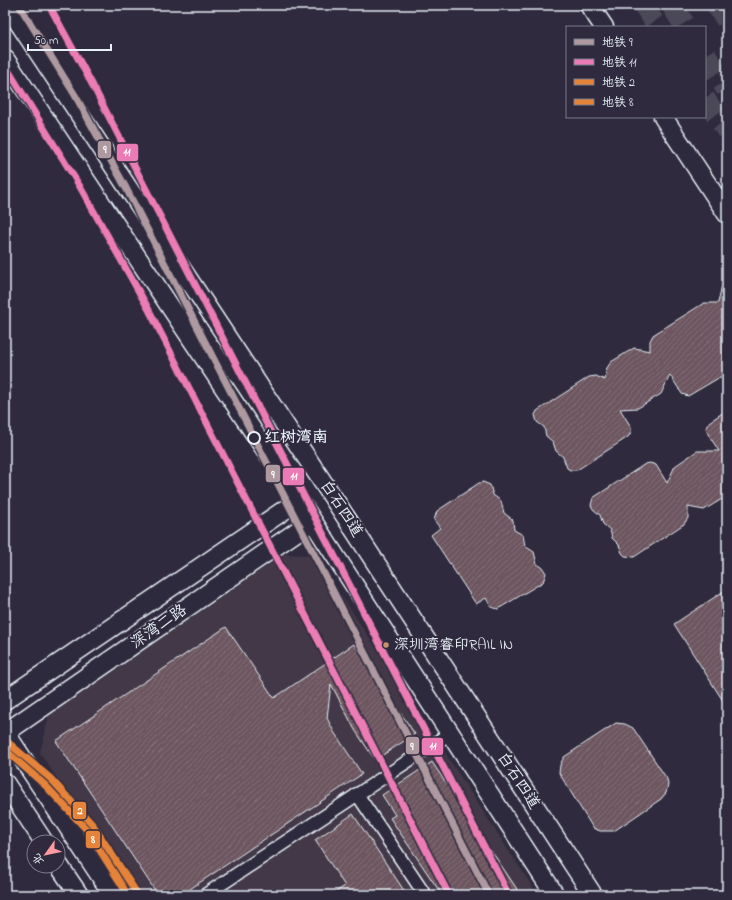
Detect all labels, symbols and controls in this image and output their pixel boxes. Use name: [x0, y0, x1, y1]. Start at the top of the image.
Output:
scale bar: [28, 26, 111, 52]
legend: [566, 26, 706, 118]
text: 50 m: [34, 32, 58, 50]
text: 地铁 9: [602, 34, 633, 52]
text: 地铁 11: [602, 54, 637, 72]
text: 地铁 2: [602, 74, 635, 92]
text: 地铁 8: [602, 94, 634, 112]
line badge: 9: [97, 140, 112, 159]
text: 9: [102, 142, 107, 158]
line badge: 11: [116, 143, 139, 162]
text: 11: [124, 145, 131, 161]
place label: 红树湾南: [264, 426, 328, 450]
marker: 红树湾南: [247, 431, 261, 445]
line badge: 9: [265, 464, 281, 483]
text: 9: [270, 467, 275, 483]
line badge: 11: [282, 467, 305, 486]
text: 11: [291, 469, 298, 485]
street label: 白石四道: [314, 476, 368, 542]
street label: 深湾二路: [126, 599, 192, 655]
place label: 深圳湾睿印RAIL IN: [394, 634, 513, 656]
marker: 深圳湾睿印RAIL IN: [381, 640, 391, 650]
line badge: 9: [405, 736, 420, 755]
line badge: 11: [421, 737, 444, 756]
text: 9: [409, 739, 414, 755]
text: 11: [430, 739, 437, 755]
street label: 白石四道: [491, 748, 545, 814]
line badge: 2: [72, 801, 87, 820]
text: 2: [76, 803, 83, 819]
line badge: 8: [85, 830, 101, 849]
text: 8: [90, 832, 96, 848]
north arrow: [26, 834, 66, 874]
text: 北: [29, 850, 48, 868]

